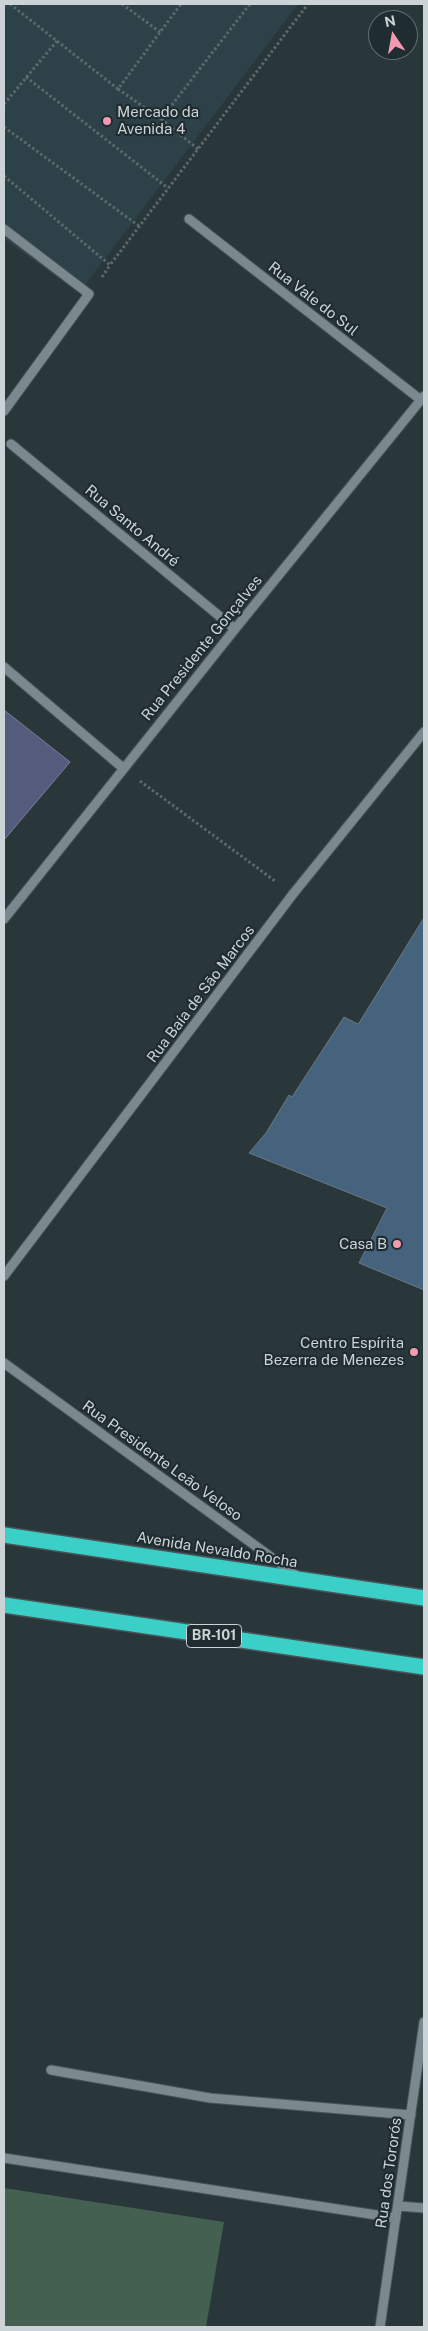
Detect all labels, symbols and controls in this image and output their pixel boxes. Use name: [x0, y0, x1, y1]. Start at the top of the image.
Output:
north arrow: [368, 10, 418, 60]
text: N: [383, 12, 397, 30]
place label: Mercado da Avenida 4: [117, 103, 199, 138]
marker: Mercado da Avenida 4: [101, 115, 113, 127]
street label: Rua Vale do Sul: [264, 258, 362, 340]
street label: Rua Santo André: [81, 481, 183, 571]
street label: Rua Presidente Gonçalves: [138, 572, 266, 724]
street label: Rua Baía de São Marcos: [143, 922, 259, 1066]
place label: Casa B: [339, 1235, 387, 1253]
marker: Casa B: [391, 1238, 403, 1250]
place label: Centro Espírita Bezerra de Menezes: [264, 1334, 404, 1369]
marker: Centro Espírita Bezerra de Menezes: [408, 1346, 420, 1358]
street label: Rua Presidente Leão Veloso: [79, 1397, 245, 1525]
street label: Avenida Nevaldo Rocha: [135, 1528, 299, 1572]
road number: BR-101: [186, 1624, 242, 1648]
street label: Rua dos Tororós: [372, 2116, 406, 2230]

